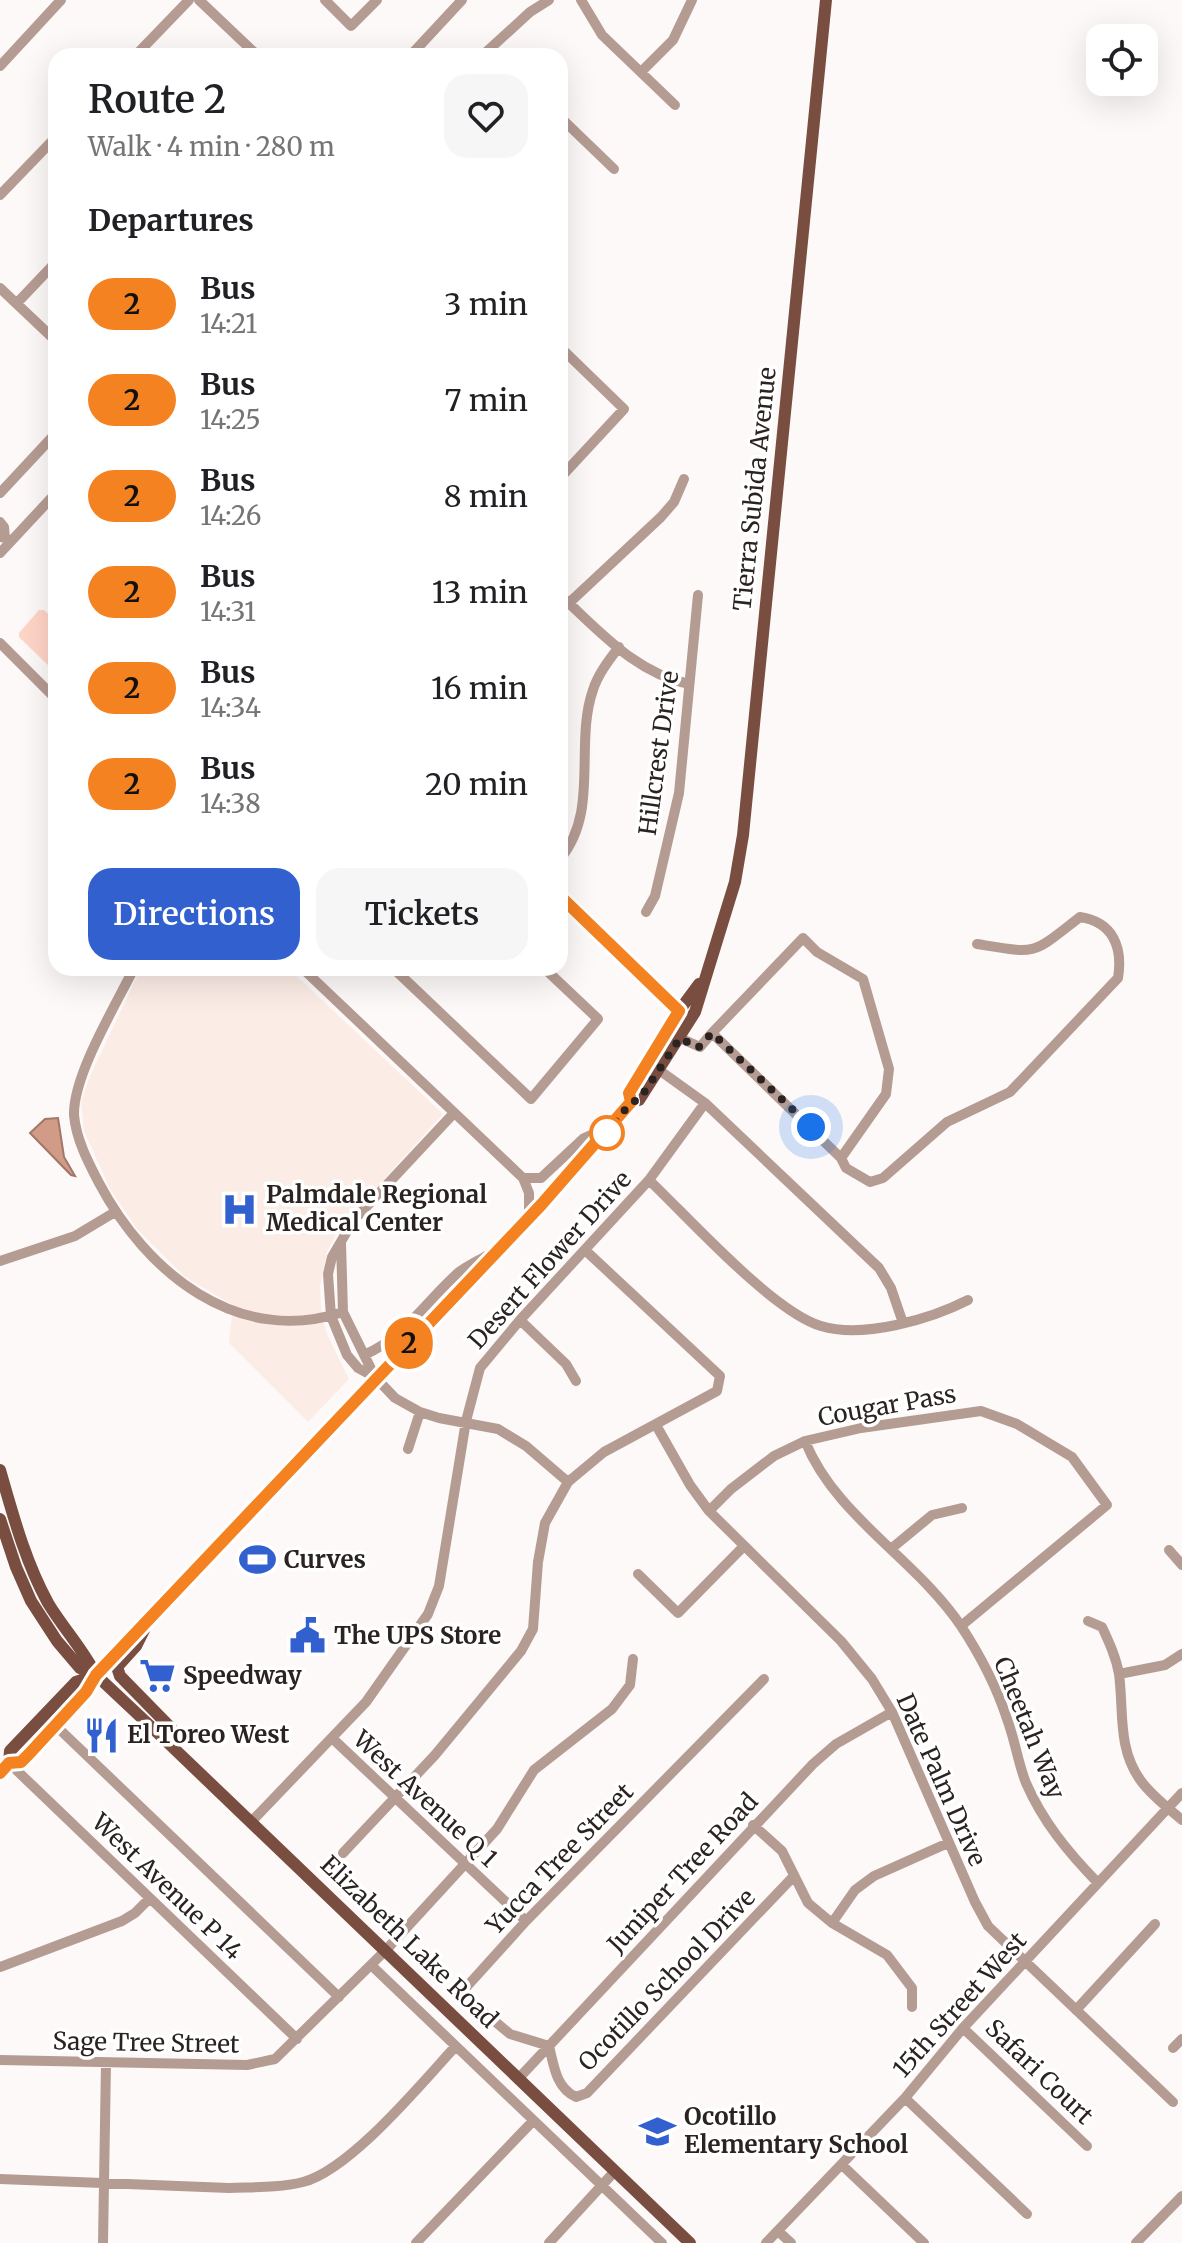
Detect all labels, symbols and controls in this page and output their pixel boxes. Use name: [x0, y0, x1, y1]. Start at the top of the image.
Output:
map controls: [1086, 24, 1158, 96]
button: locate: [1086, 24, 1158, 96]
button: heart: [444, 74, 528, 158]
text: Route 2: [88, 76, 226, 123]
text: Walk · 4 min · 280 m: [88, 130, 335, 163]
text: Departures: [88, 201, 254, 239]
text: Bus: [200, 269, 256, 307]
text: 3 min: [444, 285, 528, 323]
text: 2: [124, 286, 140, 322]
text: 14:21: [200, 307, 257, 340]
text: Bus: [200, 365, 256, 403]
street label: Tierra Subida Avenue: [726, 366, 783, 612]
text: 7 min: [444, 381, 528, 419]
text: 2: [124, 382, 140, 418]
text: 14:25: [200, 403, 261, 436]
text: Bus: [200, 461, 256, 499]
text: 8 min: [444, 477, 528, 515]
text: 2: [124, 478, 140, 514]
text: 14:26: [200, 499, 262, 532]
text: Bus: [200, 557, 256, 595]
text: 13 min: [432, 573, 528, 611]
text: 2: [124, 574, 140, 610]
text: 14:31: [200, 595, 256, 628]
text: Bus: [200, 653, 256, 691]
text: 16 min: [431, 669, 528, 707]
street label: Hillcrest Drive: [632, 669, 685, 837]
text: 2: [124, 670, 140, 706]
text: 14:34: [200, 691, 261, 724]
text: Bus: [200, 749, 256, 787]
text: 20 min: [425, 765, 528, 803]
text: 2: [124, 766, 140, 802]
text: 14:38: [200, 787, 261, 820]
button: Directions: [88, 868, 300, 960]
button: Tickets: [316, 868, 528, 960]
your location: [791, 1107, 831, 1147]
unlabelled marker: [590, 1116, 624, 1150]
street label: Desert Flower Drive: [461, 1164, 638, 1355]
place label: Palmdale Regional Medical Center: [266, 1179, 487, 1238]
hospital icon: Palmdale Regional Medical Center: [221, 1190, 259, 1228]
line badge: 2: [383, 1317, 435, 1369]
text: 2: [401, 1325, 417, 1361]
street label: Cougar Pass: [816, 1378, 958, 1433]
sports icon: Curves: [239, 1541, 277, 1579]
place label: Curves: [284, 1544, 366, 1575]
public building icon: The UPS Store: [289, 1617, 327, 1655]
place label: The UPS Store: [334, 1620, 501, 1651]
street label: Cheetah Way: [987, 1652, 1072, 1803]
supermarket icon: Speedway: [138, 1657, 176, 1695]
place label: Speedway: [183, 1660, 303, 1691]
street label: Date Palm Drive: [890, 1689, 993, 1871]
restaurant icon: El Toreo West: [82, 1716, 120, 1754]
place label: El Toreo West: [127, 1719, 290, 1750]
street label: West Avenue Q 1: [346, 1723, 504, 1874]
street label: Yucca Tree Street: [479, 1776, 640, 1941]
street label: Juniper Tree Road: [600, 1786, 765, 1960]
street label: West Avenue P 14: [85, 1806, 249, 1967]
street label: Elizabeth Lake Road: [314, 1849, 505, 2034]
street label: Ocotillo School Drive: [572, 1882, 762, 2077]
street label: 15th Street West: [886, 1925, 1034, 2084]
street label: Safari Court: [979, 2012, 1100, 2131]
street label: Sage Tree Street: [52, 2025, 240, 2060]
place label: Ocotillo Elementary School: [684, 2101, 908, 2160]
school or university icon: Ocotillo Elementary School: [639, 2112, 677, 2150]

